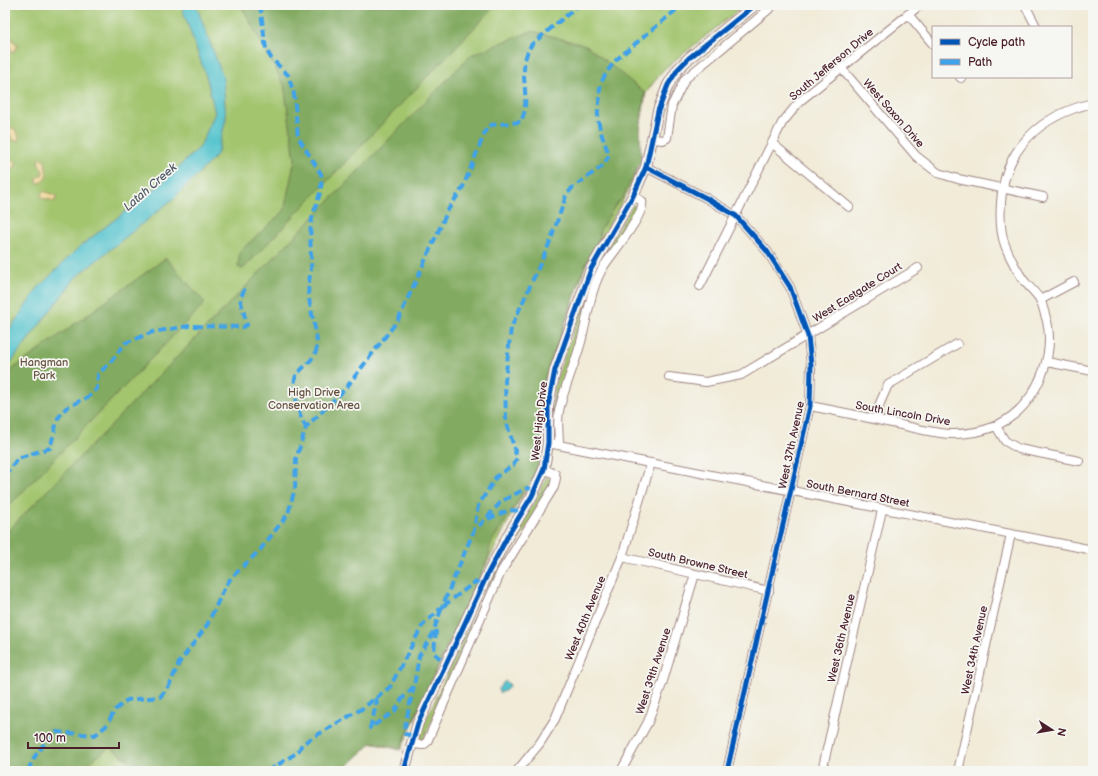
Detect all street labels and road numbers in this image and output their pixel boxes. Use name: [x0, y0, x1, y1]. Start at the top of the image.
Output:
street label: South Jefferson Drive: [787, 25, 876, 103]
street label: West Saxon Drive: [860, 76, 927, 151]
street label: West Eastgate Court: [810, 259, 905, 325]
street label: West High Drive: [529, 380, 550, 461]
street label: South Lincoln Drive: [854, 399, 952, 428]
street label: West 37th Avenue: [776, 400, 807, 490]
street label: South Bernard Street: [805, 477, 911, 510]
street label: South Browne Street: [647, 546, 750, 581]
street label: West 40th Avenue: [563, 573, 609, 662]
street label: West 36th Avenue: [825, 592, 858, 684]
street label: West 34th Avenue: [959, 604, 990, 696]
street label: West 39th Avenue: [633, 626, 674, 716]

